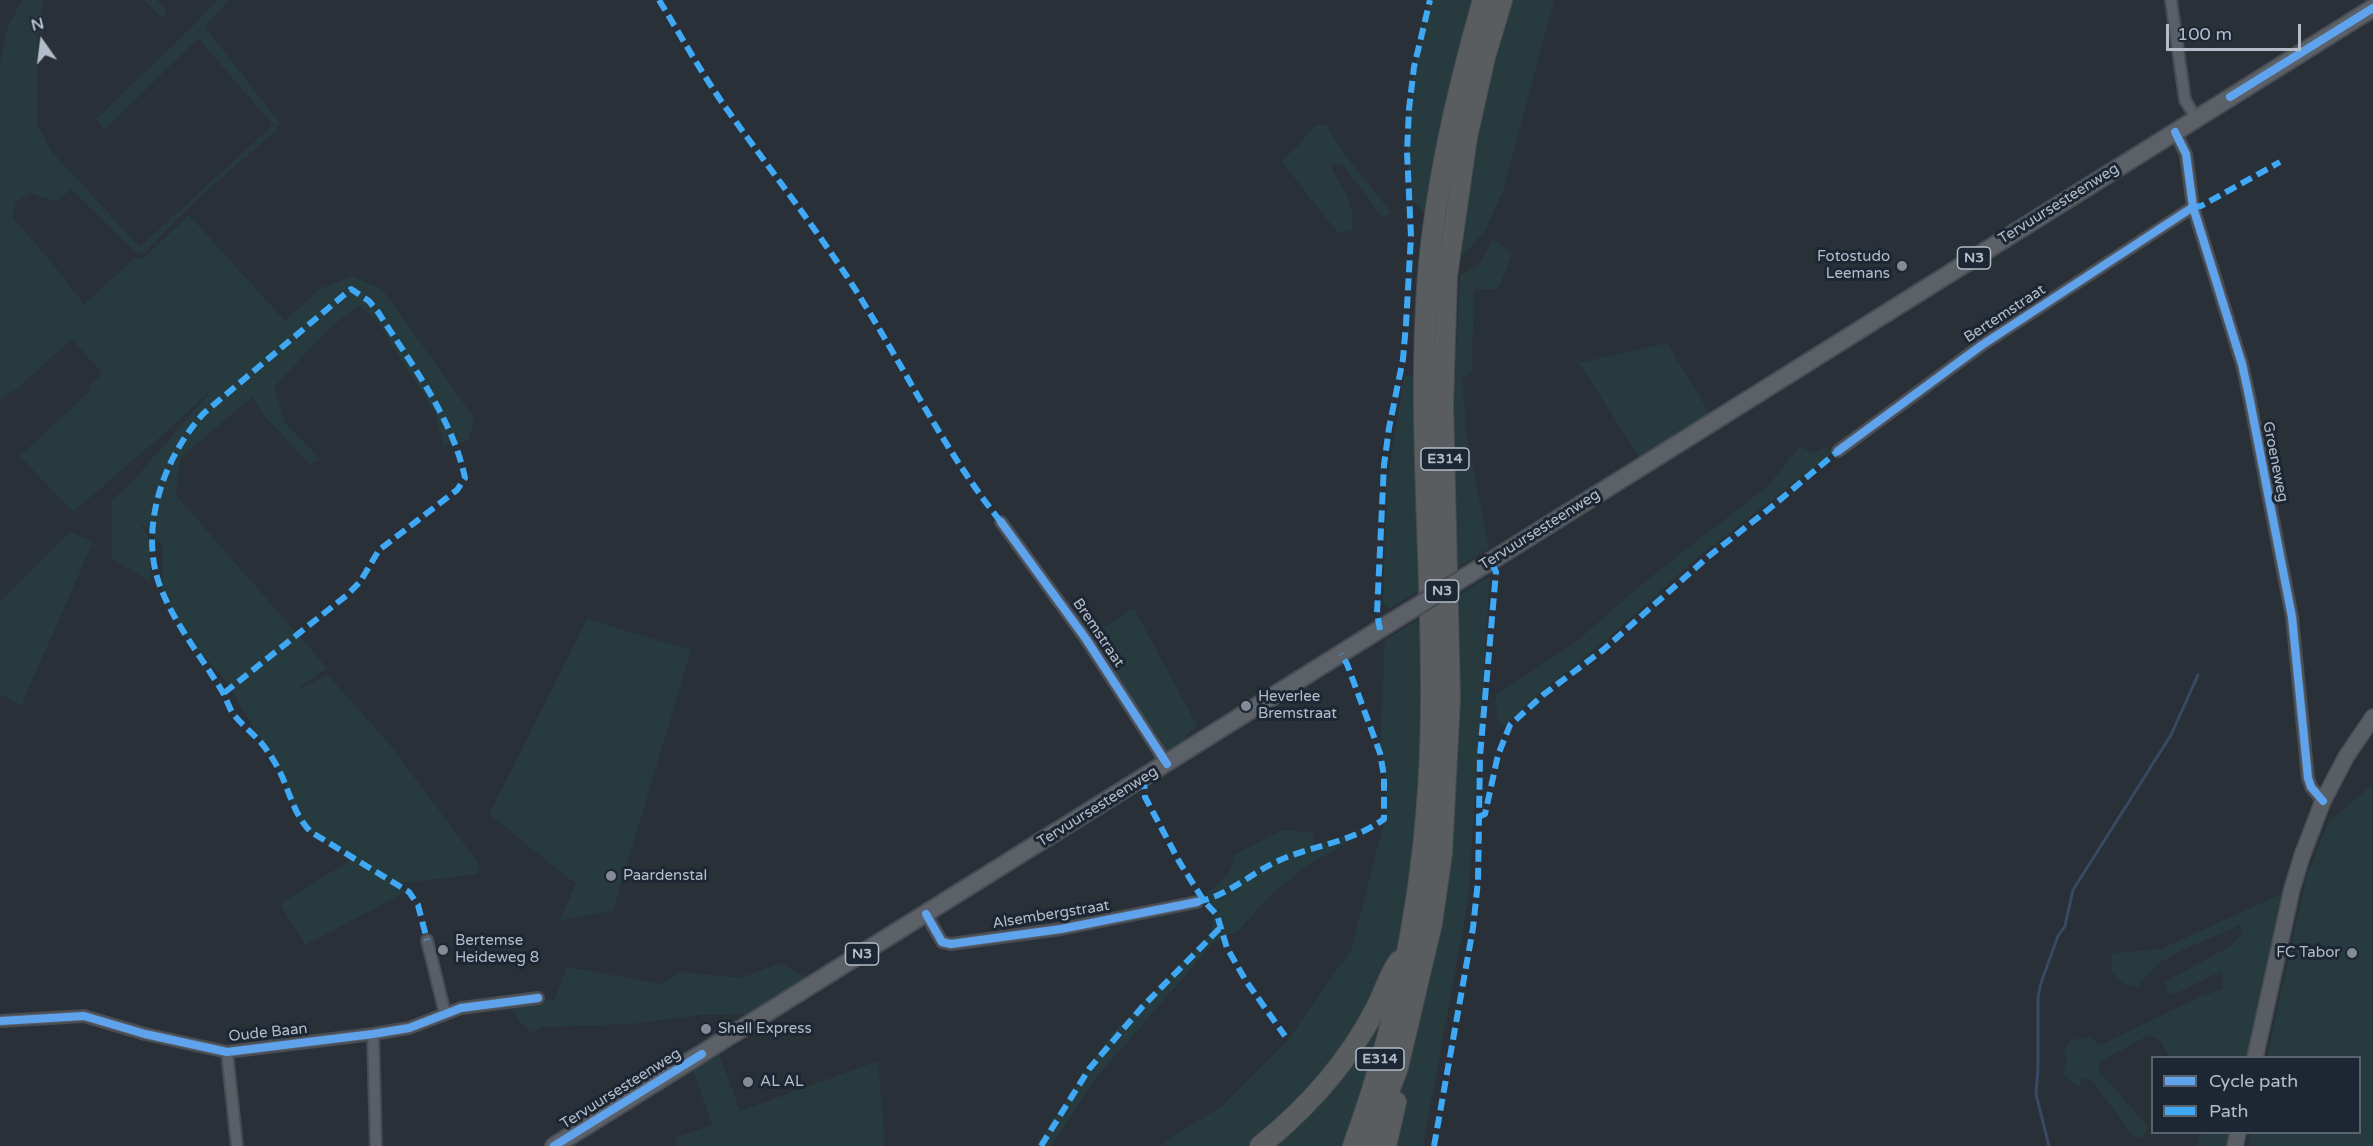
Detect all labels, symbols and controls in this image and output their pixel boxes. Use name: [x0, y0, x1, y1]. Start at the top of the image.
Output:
north arrow: [12, 12, 72, 72]
scale bar: [2169, 12, 2304, 50]
text: N: [29, 13, 46, 36]
text: 100 m: [2177, 23, 2232, 45]
street label: Tervuursesteenweg: [1995, 160, 2123, 248]
road number: N3: [1958, 247, 1990, 269]
place label: Fotostudo Leemans: [1817, 248, 1890, 283]
marker: Fotostudo Leemans: [1895, 259, 1909, 273]
street label: Bertemstraat: [1961, 281, 2049, 347]
street label: Groeneweg: [2258, 420, 2292, 504]
road number: E314: [1421, 448, 1469, 470]
street label: Tervuursesteenweg: [1476, 486, 1604, 574]
road number: N3: [1426, 580, 1458, 602]
street label: Bremstraat: [1068, 595, 1128, 671]
place label: Heverlee Bremstraat: [1258, 688, 1337, 723]
marker: Heverlee Bremstraat: [1239, 699, 1253, 713]
street label: Tervuursesteenweg: [1034, 763, 1162, 851]
place label: Paardenstal: [623, 867, 707, 885]
marker: Paardenstal: [604, 869, 618, 883]
street label: Alsembergstraat: [991, 897, 1111, 933]
place label: Bertemse Heideweg 8: [455, 932, 539, 967]
marker: Bertemse Heideweg 8: [436, 943, 450, 957]
road number: N3: [846, 943, 878, 965]
place label: FC Tabor: [2276, 944, 2340, 962]
marker: FC Tabor: [2345, 946, 2359, 960]
street label: Oude Baan: [228, 1020, 308, 1046]
place label: Shell Express: [718, 1020, 812, 1038]
marker: Shell Express: [699, 1022, 713, 1036]
street label: Tervuursesteenweg: [557, 1045, 685, 1133]
road number: E314: [1356, 1048, 1404, 1070]
legend: [2151, 1056, 2361, 1134]
text: Cycle path: [2209, 1070, 2298, 1092]
place label: AL AL: [760, 1073, 804, 1091]
marker: AL AL: [741, 1075, 755, 1089]
text: Path: [2209, 1100, 2248, 1122]

